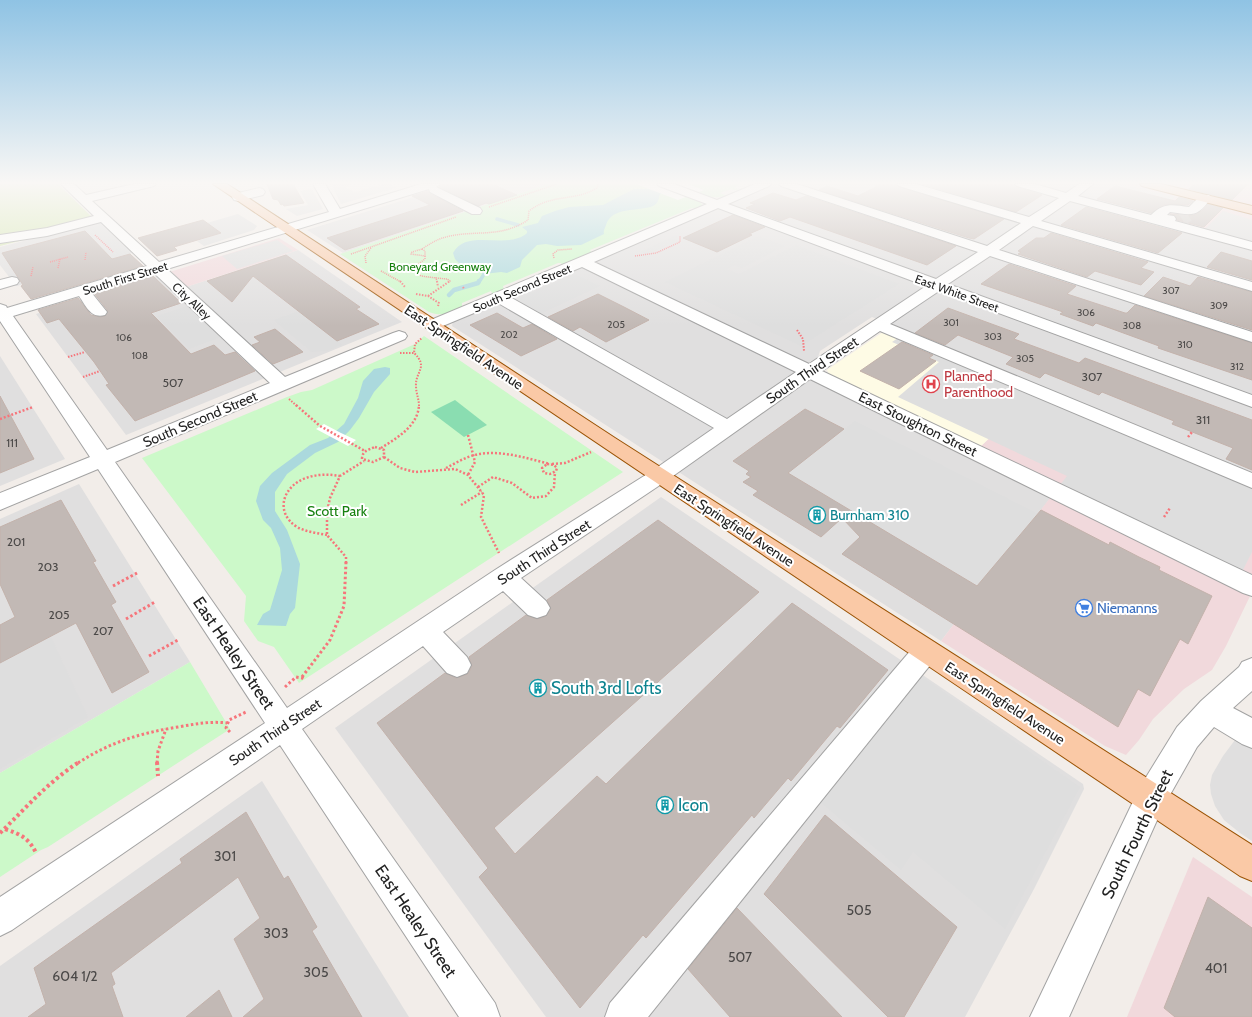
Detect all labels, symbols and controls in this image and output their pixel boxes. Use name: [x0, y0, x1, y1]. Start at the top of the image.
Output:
street label: South First Street: [81, 258, 169, 298]
park label: Boneyard Greenway: [389, 259, 491, 274]
street label: South Second Street: [471, 261, 573, 315]
street label: East White Street: [913, 271, 1001, 315]
street label: City Alley: [169, 279, 215, 323]
house number: 307: [1162, 284, 1180, 297]
house number: 309: [1210, 299, 1228, 312]
street label: East Springfield Avenue: [401, 301, 527, 393]
house number: 306: [1077, 306, 1095, 319]
house number: 301: [943, 316, 959, 329]
house number: 205: [607, 318, 625, 331]
house number: 308: [1123, 319, 1141, 332]
house number: 202: [500, 328, 518, 341]
house number: 303: [984, 330, 1002, 343]
house number: 106: [116, 331, 132, 344]
street label: South Third Street: [762, 332, 862, 408]
house number: 310: [1177, 338, 1193, 351]
house number: 108: [132, 349, 148, 362]
house number: 305: [1016, 352, 1034, 365]
house number: 312: [1230, 360, 1244, 373]
place label: Planned Parenthood: [944, 367, 1013, 401]
house number: 307: [1082, 369, 1102, 384]
hospital icon: Planned Parenthood: [921, 374, 941, 394]
house number: 507: [163, 375, 183, 390]
street label: South Second Street: [140, 387, 260, 451]
street label: East Stoughton Street: [856, 388, 980, 461]
house number: 311: [1196, 412, 1210, 427]
house number: 111: [6, 435, 18, 450]
street label: East Springfield Avenue: [671, 479, 797, 571]
park label: Scott Park: [307, 502, 368, 520]
building icon: Burnham 310: [807, 505, 827, 525]
place label: Burnham 310: [830, 506, 910, 524]
street label: South Third Street: [494, 515, 594, 589]
house number: 201: [7, 534, 25, 549]
house number: 203: [37, 559, 59, 574]
street label: East Healey Street: [189, 593, 279, 713]
supermarket icon: Niemanns: [1074, 598, 1094, 618]
place label: Niemanns: [1097, 599, 1158, 617]
house number: 205: [48, 607, 70, 622]
house number: 207: [93, 623, 113, 638]
street label: East Springfield Avenue: [942, 657, 1068, 749]
building icon: South 3rd Lofts: [528, 678, 548, 698]
place label: South 3rd Lofts: [551, 678, 662, 698]
street label: South Third Street: [225, 694, 325, 770]
street label: South Fourth Street: [1097, 766, 1177, 902]
building icon: Icon: [655, 795, 675, 815]
place label: Icon: [678, 795, 709, 815]
house number: 301: [214, 847, 236, 865]
street label: East Healey Street: [371, 861, 461, 981]
house number: 505: [847, 901, 871, 919]
house number: 303: [264, 924, 288, 942]
house number: 507: [728, 948, 752, 966]
house number: 401: [1205, 959, 1227, 977]
house number: 305: [304, 963, 328, 981]
house number: 604 1/2: [52, 967, 98, 985]

